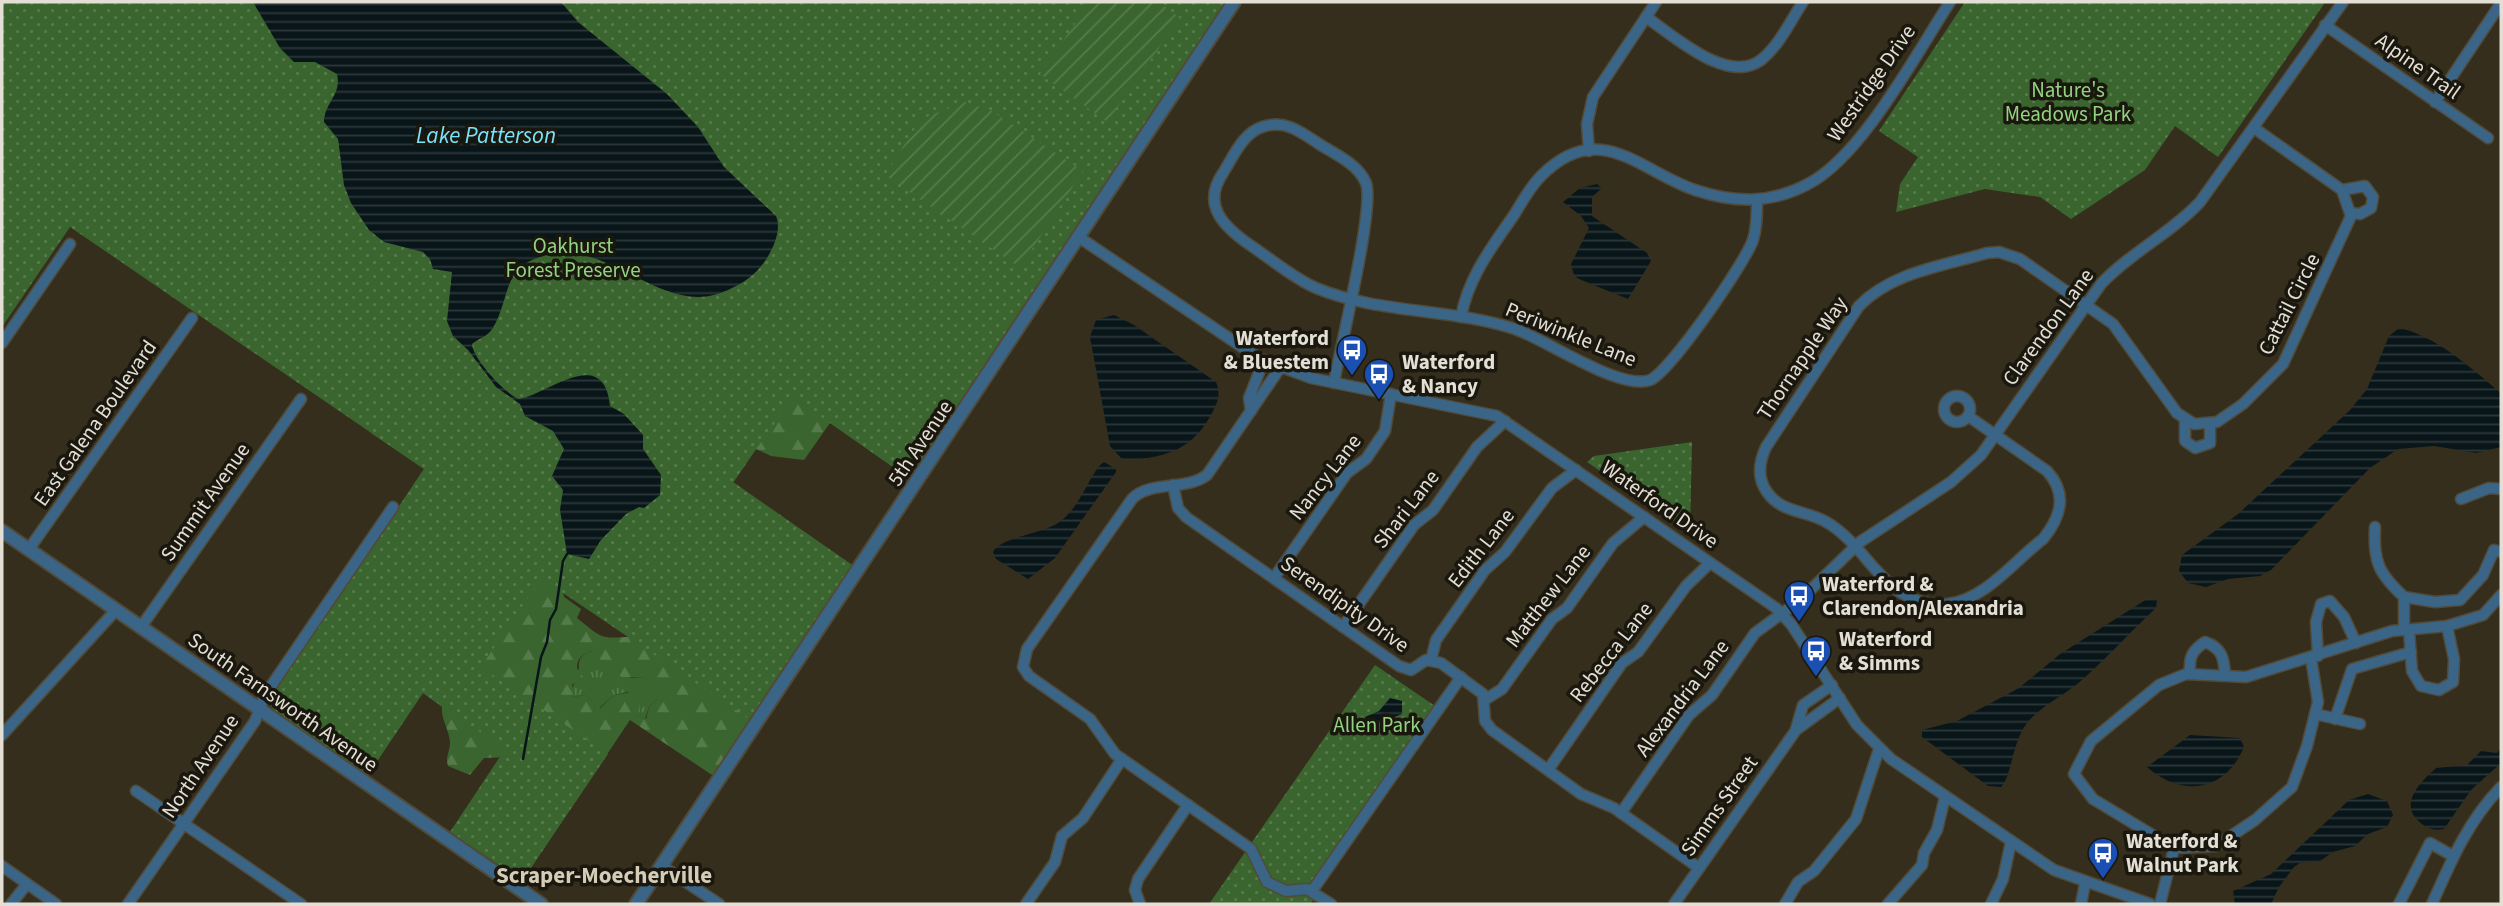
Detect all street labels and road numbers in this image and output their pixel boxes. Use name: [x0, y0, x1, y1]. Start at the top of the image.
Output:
street label: Westridge Drive: [1819, 18, 1923, 148]
street label: Alpine Trail: [2369, 26, 2467, 106]
street label: Cattail Circle: [2251, 248, 2327, 360]
street label: Clarendon Lane: [1995, 262, 2101, 392]
street label: Thornapple Way: [1750, 290, 1855, 426]
street label: Periwinkle Lane: [1501, 294, 1641, 374]
street label: East Galena Boulevard: [26, 334, 164, 512]
street label: 5th Avenue: [880, 394, 960, 492]
street label: Nancy Lane: [1282, 428, 1368, 526]
street label: Summit Avenue: [153, 437, 257, 567]
street label: Waterford Drive: [1595, 452, 1725, 556]
street label: Shari Lane: [1366, 463, 1446, 555]
street label: Edith Lane: [1441, 502, 1521, 594]
street label: Matthew Lane: [1498, 538, 1598, 654]
street label: Serendipity Drive: [1275, 548, 1415, 660]
street label: Rebecca Lane: [1562, 595, 1660, 709]
street label: South Farnsworth Avenue: [182, 625, 384, 779]
street label: Alexandria Lane: [1628, 633, 1736, 763]
street label: North Avenue: [154, 708, 246, 824]
street label: Simms Street: [1673, 750, 1765, 862]

